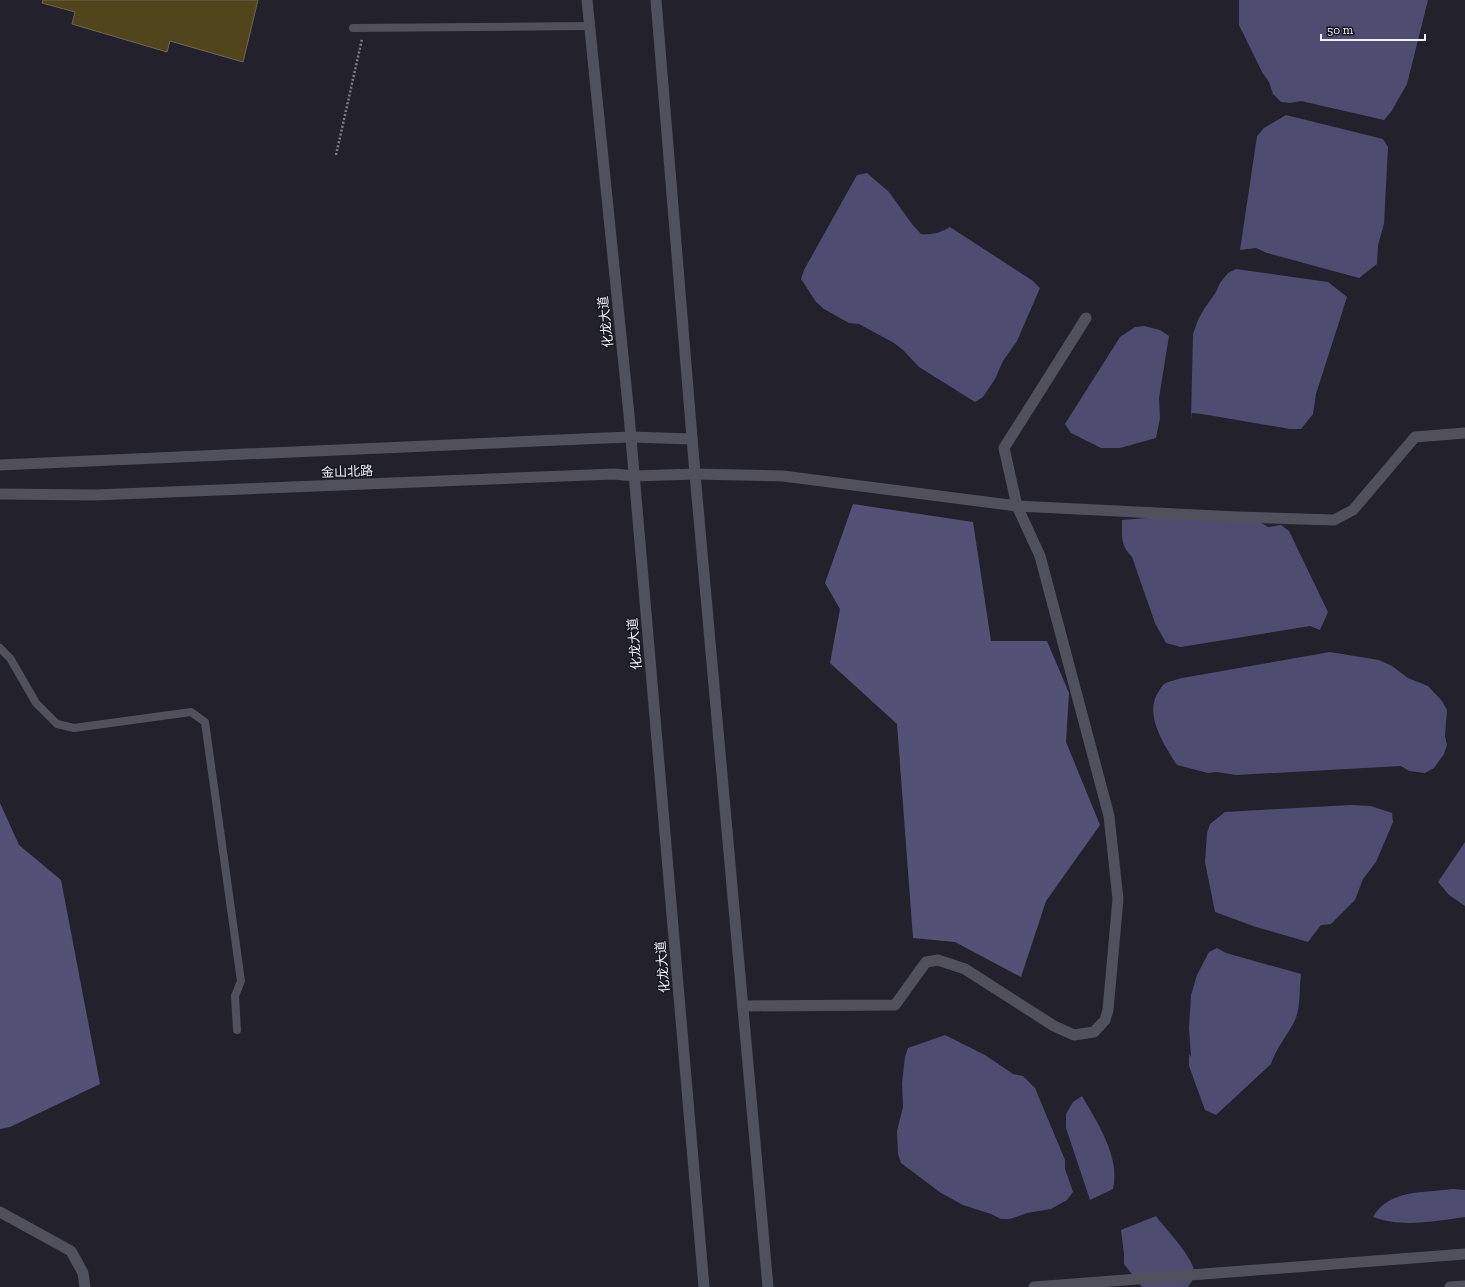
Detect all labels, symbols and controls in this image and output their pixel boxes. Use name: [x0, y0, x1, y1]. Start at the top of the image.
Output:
scale bar: [1321, 16, 1425, 42]
text: 50 m: [1327, 23, 1354, 37]
street label: 化龙大道: [595, 295, 616, 349]
street label: 金山北路: [321, 463, 373, 480]
street label: 化龙大道: [625, 617, 644, 671]
street label: 化龙大道: [653, 940, 672, 994]

